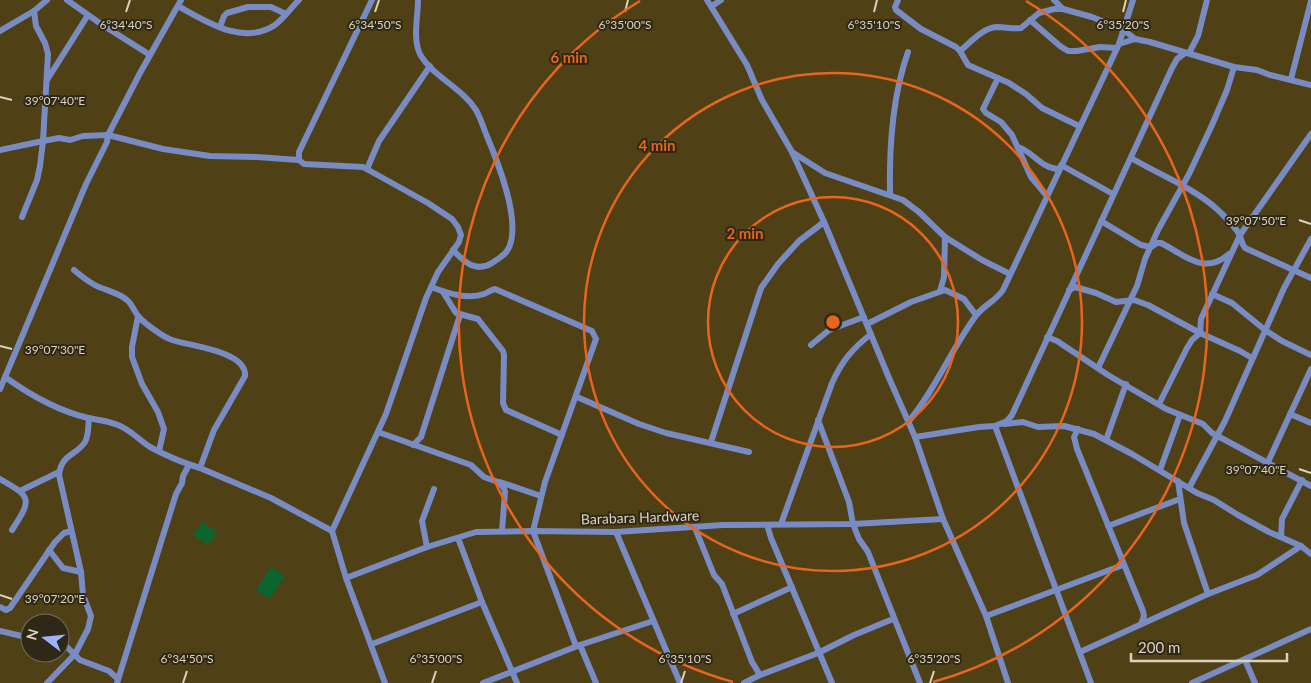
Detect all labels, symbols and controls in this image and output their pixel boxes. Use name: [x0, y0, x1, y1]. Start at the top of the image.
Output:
text: 6°34'40"S: [99, 17, 153, 32]
text: 6°34'50"S: [348, 17, 402, 32]
text: 6°35'00"S: [598, 17, 652, 32]
text: 6°35'10"S: [847, 17, 901, 32]
text: 6°35'20"S: [1096, 17, 1150, 32]
text: 6 min: [550, 48, 588, 66]
text: 39°07'40"E: [25, 93, 85, 108]
text: 4 min: [638, 136, 676, 154]
text: 39°07'50"E: [1226, 213, 1286, 228]
text: 2 min: [726, 224, 764, 242]
centre of rings: [824, 313, 842, 331]
text: 39°07'30"E: [25, 342, 85, 357]
text: 39°07'40"E: [1226, 462, 1286, 477]
street label: Barabara Hardware: [581, 506, 699, 528]
text: 39°07'20"E: [25, 591, 85, 606]
north arrow: [20, 613, 70, 663]
text: N: [22, 627, 42, 642]
scale bar: [1131, 630, 1287, 662]
text: 200 m: [1138, 638, 1180, 656]
text: 6°34'50"S: [160, 651, 214, 666]
text: 6°35'00"S: [409, 651, 463, 666]
text: 6°35'10"S: [658, 651, 712, 666]
text: 6°35'20"S: [907, 651, 961, 666]

